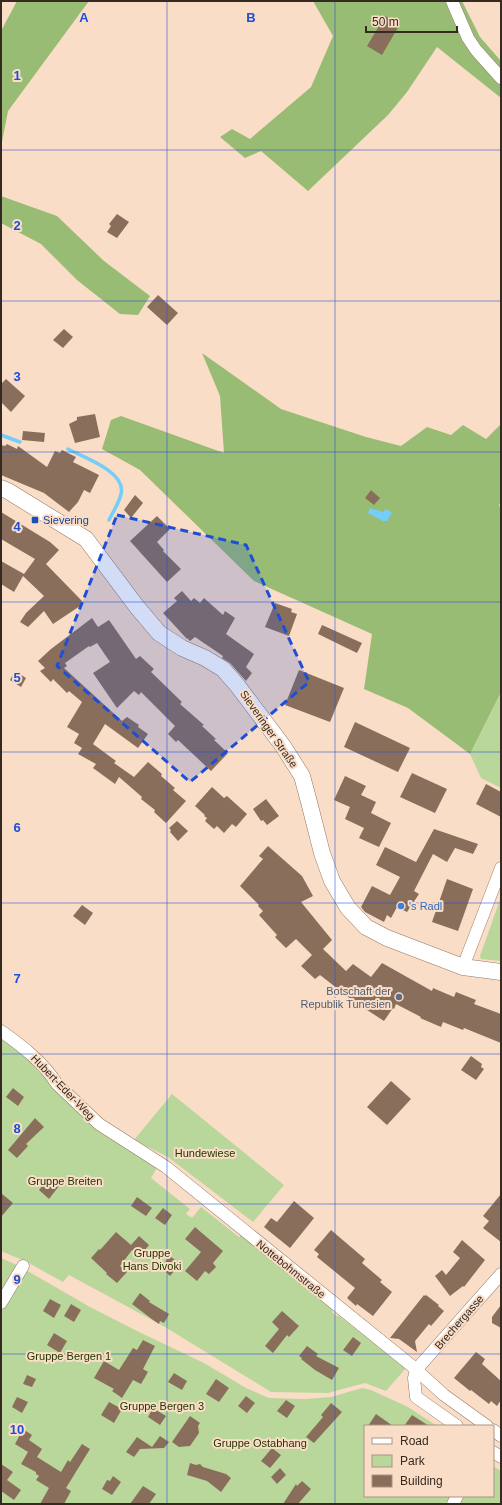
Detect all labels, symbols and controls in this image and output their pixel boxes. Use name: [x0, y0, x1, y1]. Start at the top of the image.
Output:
scale bar: [366, 8, 457, 34]
text: A: [79, 10, 89, 25]
text: B: [246, 10, 256, 25]
text: 50 m: [372, 15, 399, 29]
text: 1: [13, 68, 21, 83]
text: 2: [13, 218, 21, 233]
text: 3: [13, 369, 21, 384]
place label: Sievering: [43, 514, 89, 526]
marker: Sievering: [30, 515, 40, 525]
text: 4: [13, 519, 21, 534]
text: 5: [13, 670, 21, 685]
street label: Sieveringer Straße: [238, 688, 300, 770]
text: 6: [13, 820, 21, 835]
place label: 's Radl: [409, 900, 442, 912]
marker: 's Radl: [396, 901, 406, 911]
text: 7: [13, 971, 21, 986]
place label: Botschaft der Republik Tunesien: [300, 985, 391, 1010]
marker: Botschaft der Republik Tunesien: [394, 992, 404, 1002]
street label: Hubert-Eder-Weg: [29, 1052, 97, 1122]
text: 8: [13, 1121, 21, 1136]
park label: Hundewiese: [175, 1147, 235, 1159]
park label: Gruppe Breiten: [28, 1175, 102, 1187]
street label: Nottebohmstraße: [254, 1238, 328, 1300]
park label: Gruppe Hans Divoki: [123, 1247, 181, 1272]
text: 9: [13, 1272, 21, 1287]
street label: Brechergasse: [432, 1292, 486, 1352]
park label: Gruppe Bergen 1: [27, 1350, 111, 1362]
park label: Gruppe Bergen 3: [120, 1400, 204, 1412]
text: 10: [10, 1422, 24, 1437]
legend: [364, 1425, 494, 1497]
text: Road: [400, 1434, 429, 1448]
park label: Gruppe Ostabhang: [213, 1437, 307, 1449]
text: Park: [400, 1454, 426, 1468]
text: Building: [400, 1474, 443, 1488]

